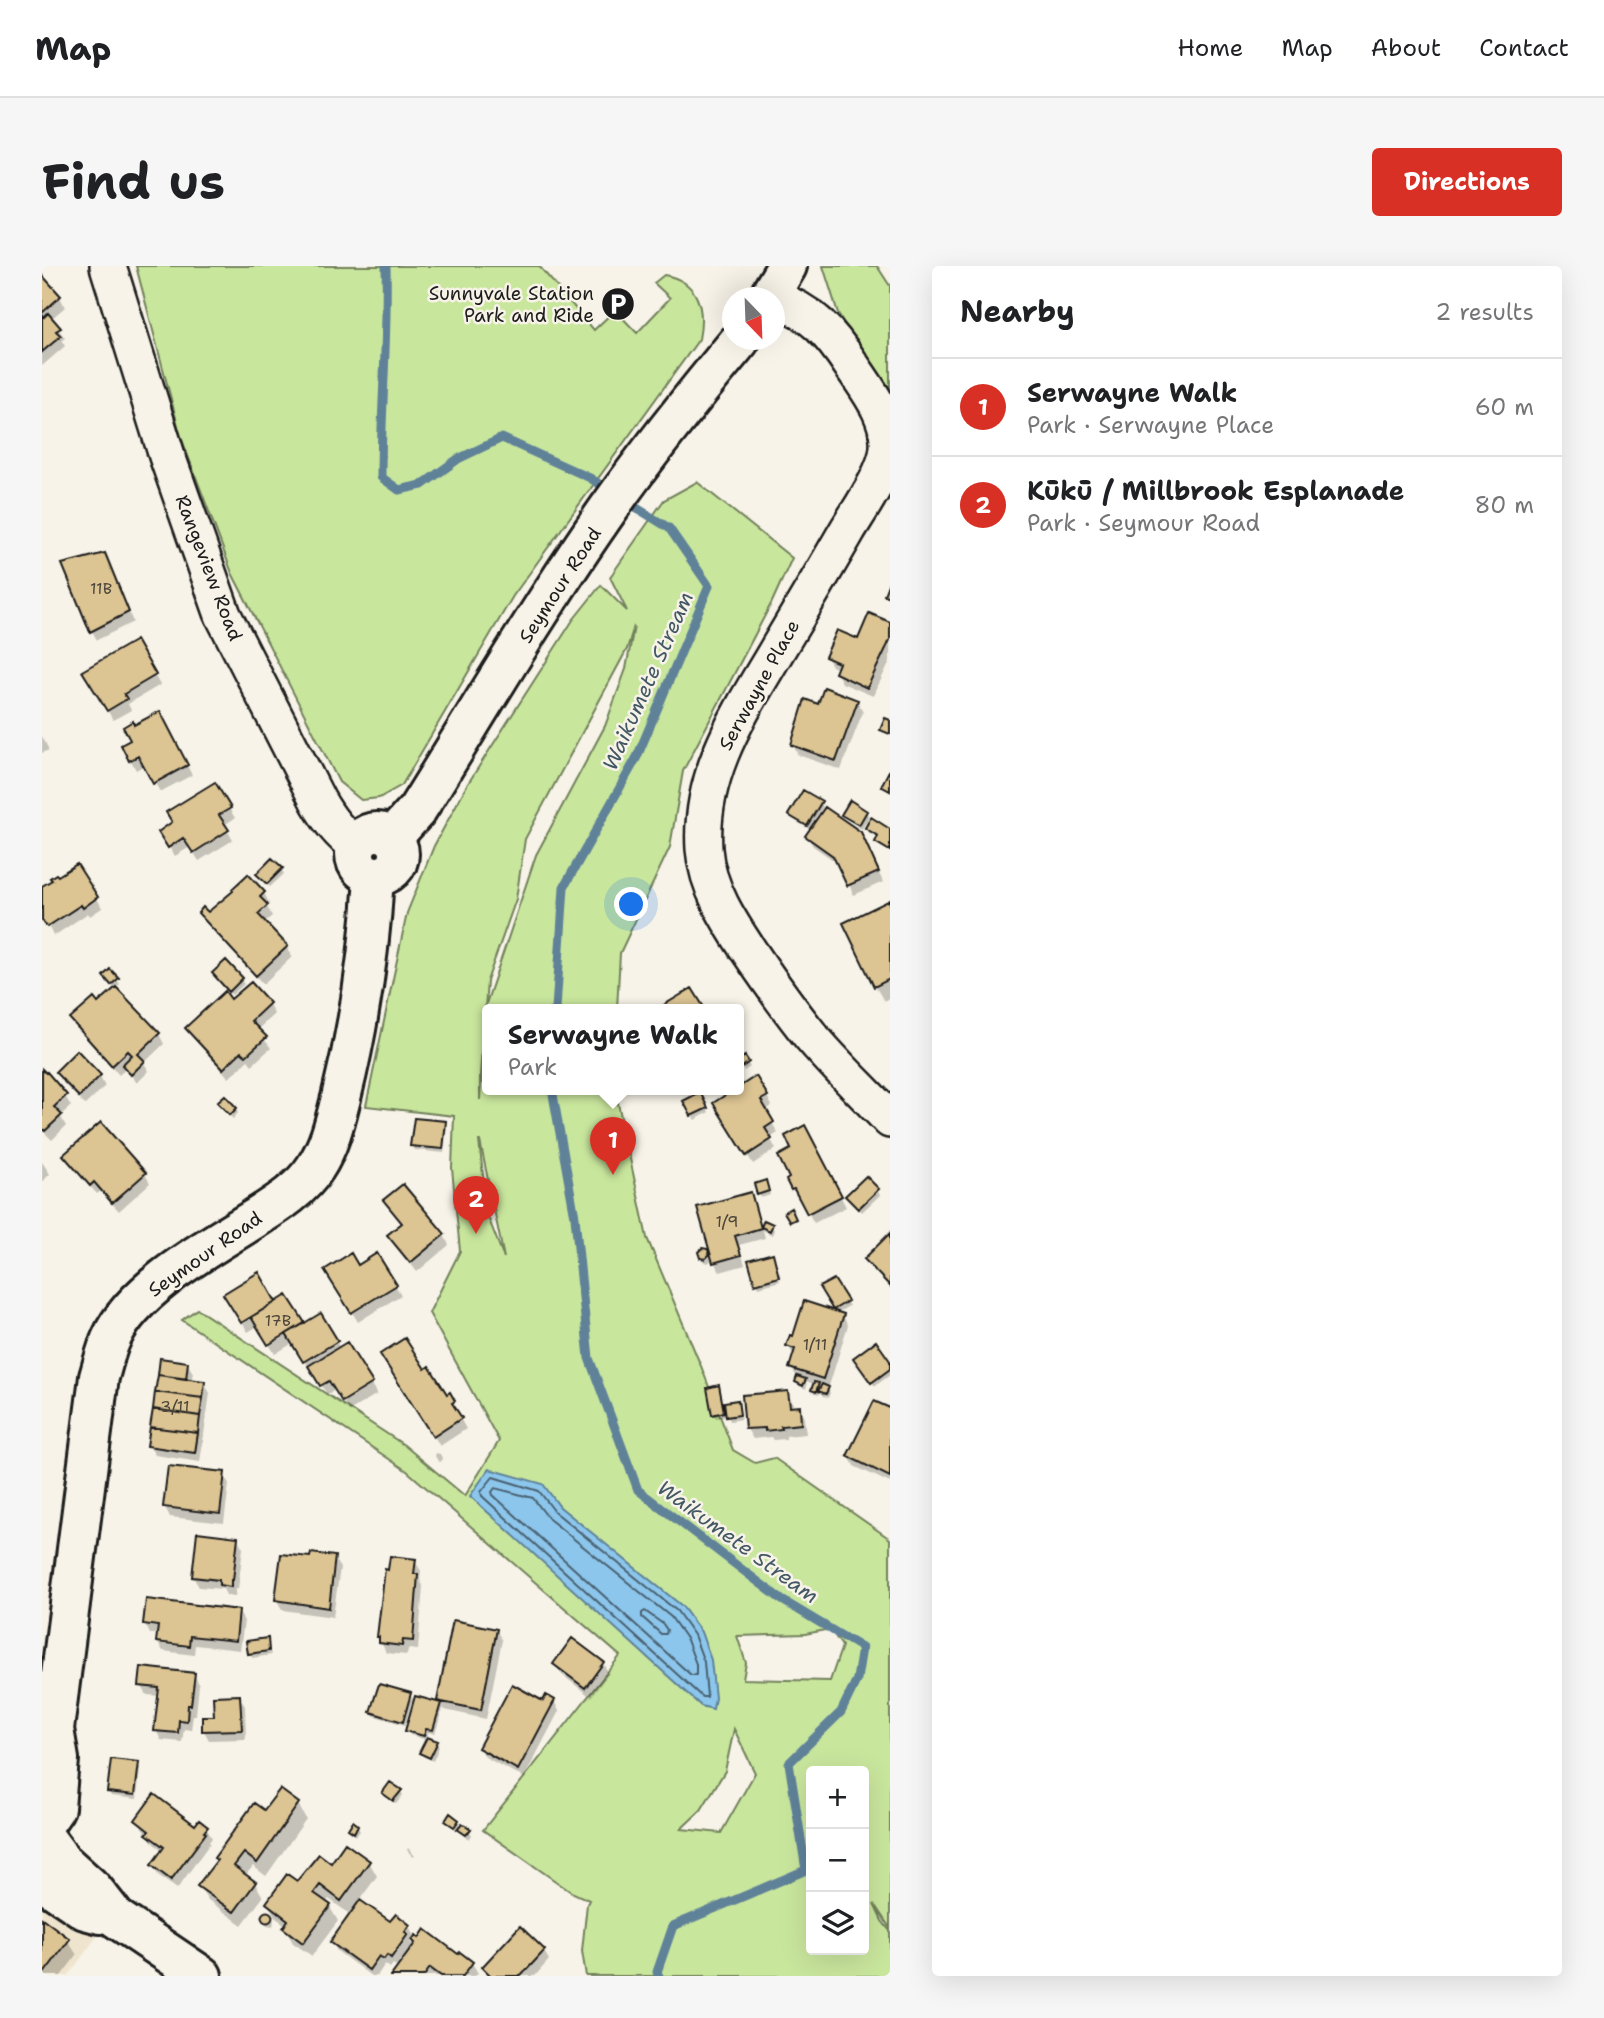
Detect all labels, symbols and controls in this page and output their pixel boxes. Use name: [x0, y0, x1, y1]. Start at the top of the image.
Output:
text: Map: [35, 26, 111, 71]
text: Home: [1177, 32, 1243, 64]
text: Map: [1281, 32, 1333, 64]
text: About: [1371, 32, 1441, 64]
text: Contact: [1479, 32, 1569, 64]
button: Directions: [1372, 148, 1562, 216]
text: Find us: [42, 149, 225, 215]
place label: Sunnyvale Station Park and Ride: [429, 281, 594, 328]
parking icon: Sunnyvale Station Park and Ride: [599, 285, 637, 323]
north arrow: [722, 287, 785, 350]
text: Nearby: [960, 291, 1075, 332]
text: 2 results: [1435, 297, 1534, 327]
text: Serwayne Walk: [1027, 375, 1237, 410]
text: 1: [978, 392, 988, 422]
text: 60 m: [1475, 392, 1534, 422]
text: Park · Serwayne Place: [1027, 410, 1274, 440]
text: Kūkū / Millbrook Esplanade: [1027, 473, 1404, 508]
text: 2: [975, 490, 991, 520]
text: 80 m: [1475, 490, 1534, 520]
street label: Rangeview Road: [170, 492, 248, 644]
text: Park · Seymour Road: [1027, 508, 1260, 538]
street label: Seymour Road: [513, 522, 607, 648]
house number: 11B: [90, 578, 112, 599]
water label: Waikumete Stream: [596, 587, 700, 775]
street label: Serwayne Place: [713, 615, 805, 755]
your location: [614, 887, 648, 921]
popup: [482, 1004, 744, 1095]
text: Serwayne Walk: [508, 1017, 718, 1052]
text: Park: [508, 1052, 557, 1082]
pin: 1: [590, 1117, 636, 1175]
pin: 2: [453, 1176, 499, 1234]
street label: Seymour Road: [143, 1205, 267, 1303]
house number: 1/9: [715, 1211, 739, 1232]
house number: 17B: [265, 1310, 291, 1331]
house number: 1/11: [803, 1334, 827, 1355]
house number: 3/11: [160, 1396, 190, 1417]
water label: Waikumete Stream: [652, 1474, 824, 1610]
map controls: [806, 1766, 869, 1955]
button: +: [806, 1766, 869, 1829]
button: −: [806, 1829, 869, 1892]
button: layers: [806, 1892, 869, 1955]

